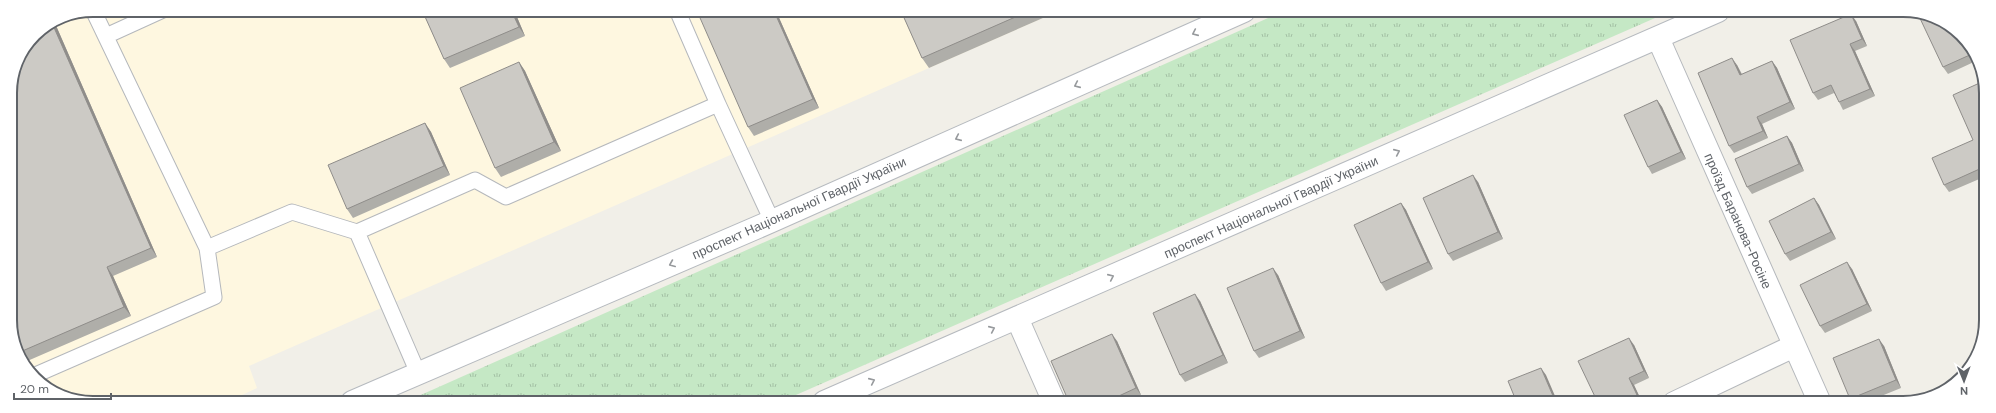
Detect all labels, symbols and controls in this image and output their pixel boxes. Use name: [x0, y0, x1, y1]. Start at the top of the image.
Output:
one-way arrow: [1192, 28, 1199, 36]
one-way arrow: [1073, 81, 1080, 89]
one-way arrow: [954, 133, 962, 141]
one-way arrow: [1392, 149, 1400, 157]
street label: проїзд Баранова-Росіне: [1700, 151, 1776, 291]
street label: проспект Національної Гвардії України: [1161, 152, 1381, 262]
street label: проспект Національної Гвардії України: [689, 153, 909, 263]
one-way arrow: [669, 259, 677, 267]
one-way arrow: [1106, 274, 1114, 282]
one-way arrow: [987, 326, 995, 334]
north arrow: [1944, 361, 1984, 401]
scale bar: [14, 375, 111, 401]
one-way arrow: [868, 378, 876, 386]
text: 20 m: [20, 381, 49, 397]
text: N: [1960, 384, 1968, 398]

